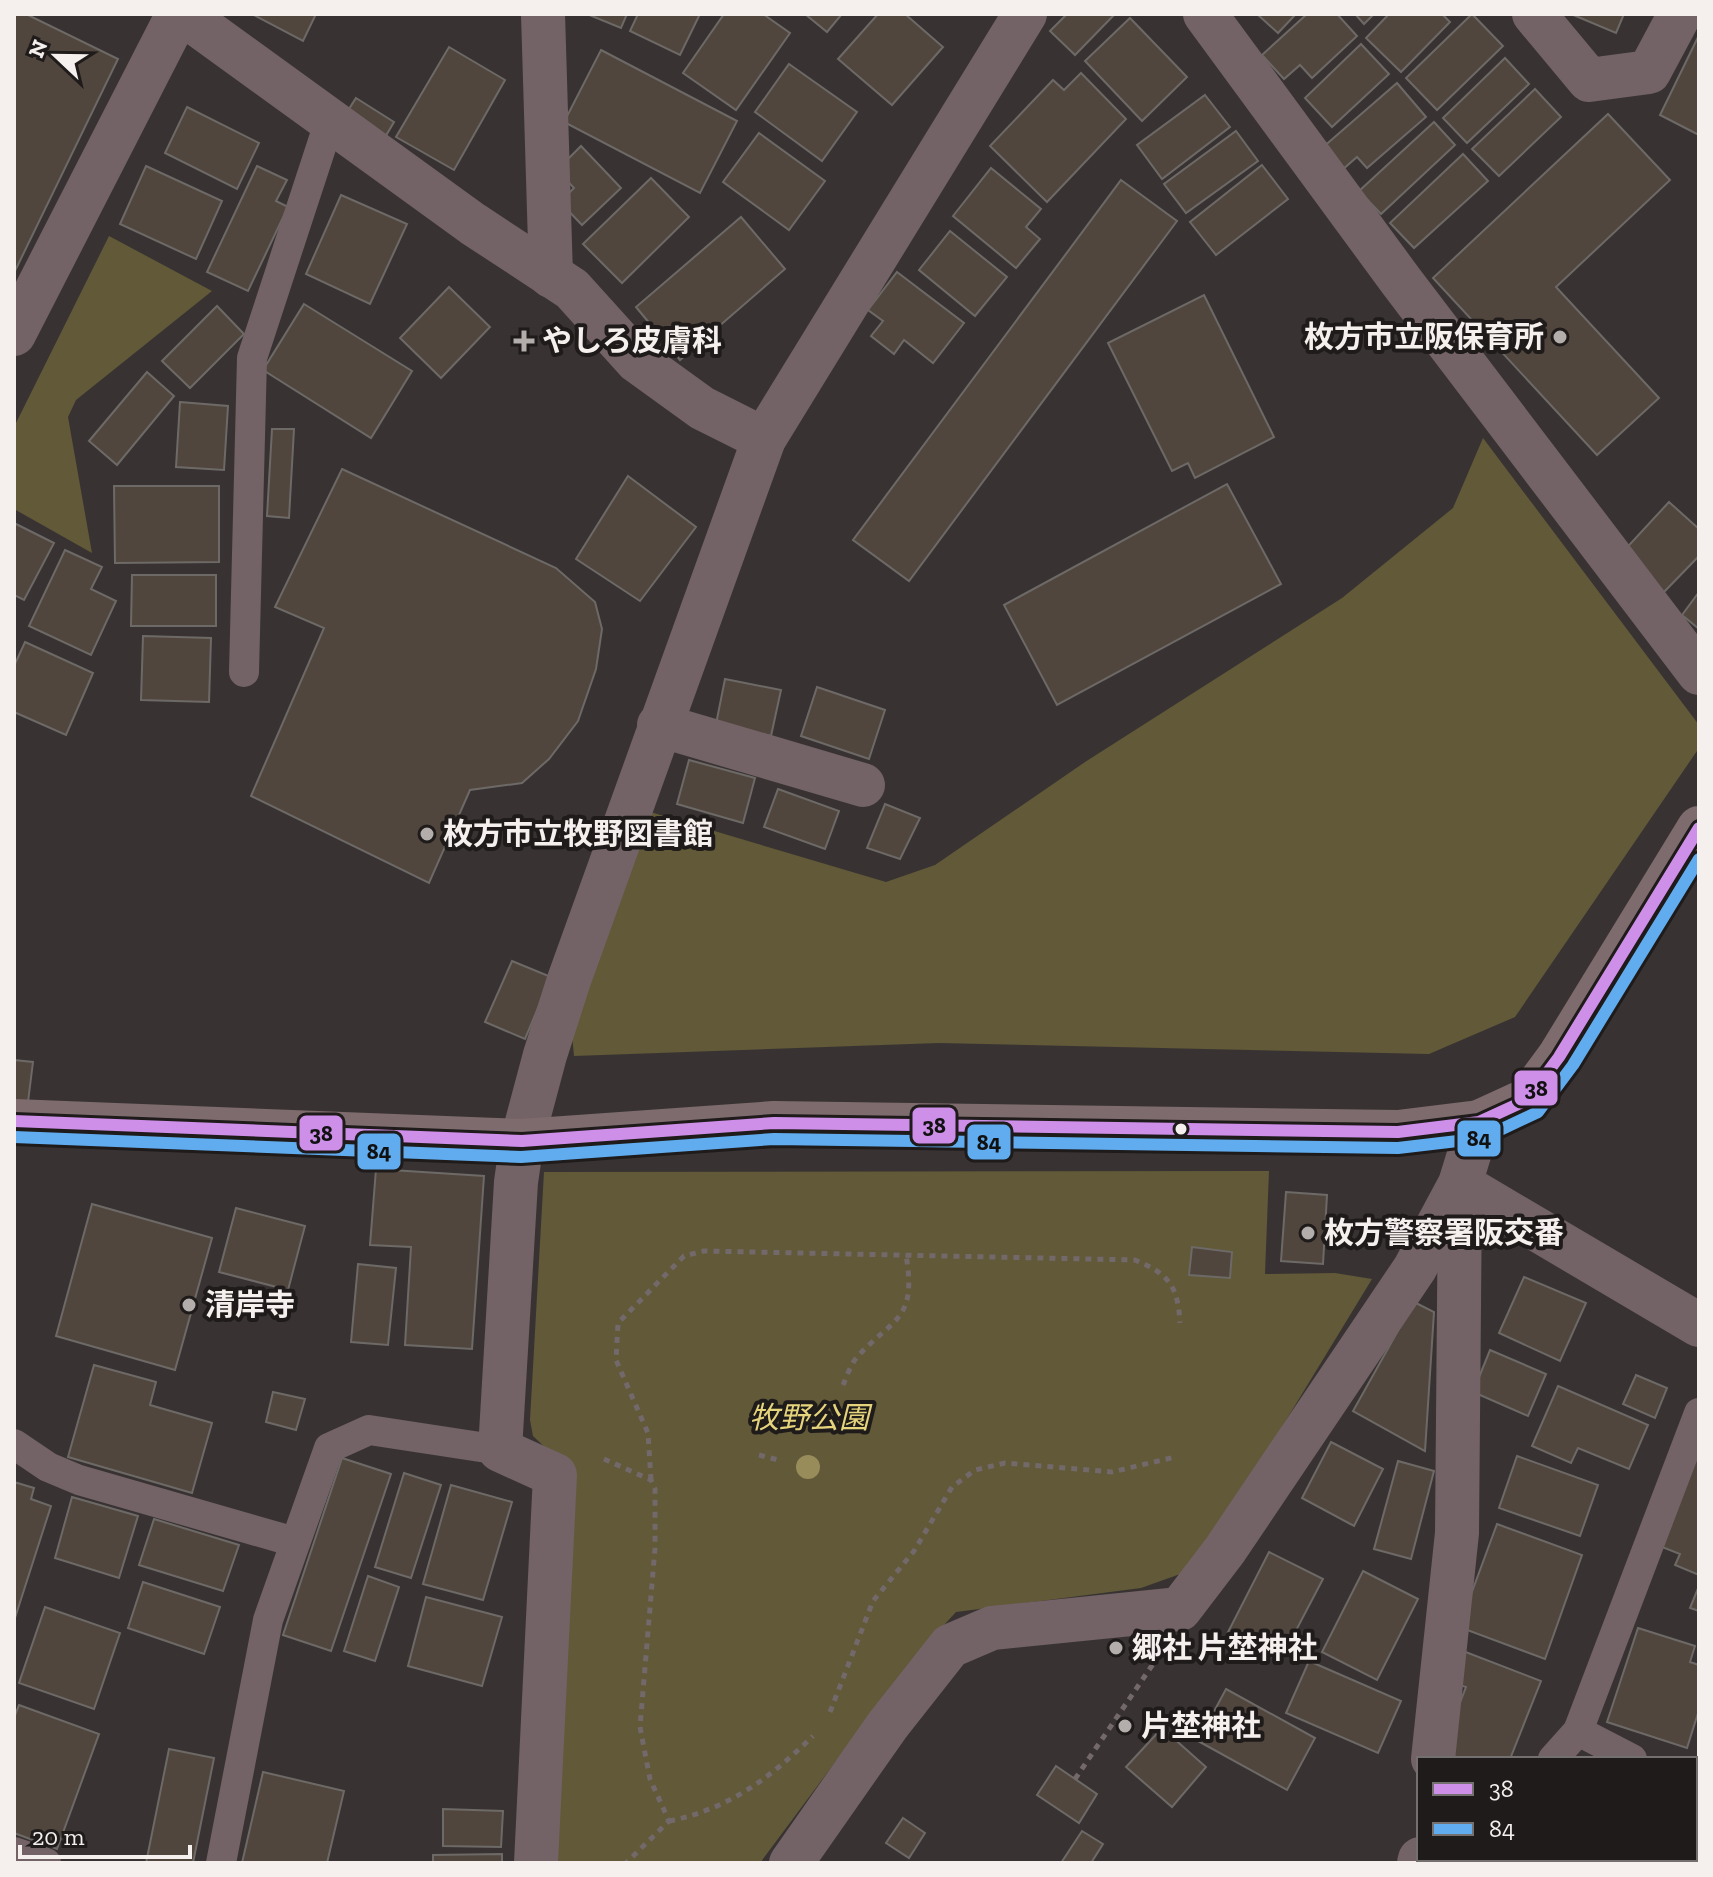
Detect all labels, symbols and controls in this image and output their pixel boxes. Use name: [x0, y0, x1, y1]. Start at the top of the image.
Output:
north arrow: [16, 16, 96, 96]
text: N: [22, 36, 54, 62]
place label: 枚方市立阪保育所: [1304, 319, 1544, 355]
place label: やしろ皮膚科: [542, 323, 722, 359]
marker: 枚方市立阪保育所: [1551, 328, 1569, 346]
marker: やしろ皮膚科: [513, 330, 535, 352]
place label: 枚方市立牧野図書館: [443, 816, 713, 852]
marker: 枚方市立牧野図書館: [418, 825, 436, 843]
line badge: 38: [1513, 1069, 1559, 1107]
text: 38: [1524, 1075, 1548, 1102]
line badge: 38: [911, 1106, 957, 1145]
text: 38: [922, 1112, 946, 1139]
line badge: 38: [298, 1114, 344, 1152]
line badge: 84: [1456, 1119, 1502, 1158]
text: 38: [309, 1120, 333, 1147]
unlabelled marker: [1173, 1121, 1189, 1137]
line badge: 84: [966, 1123, 1012, 1161]
text: 84: [1467, 1125, 1492, 1152]
text: 84: [977, 1129, 1002, 1156]
line badge: 84: [356, 1132, 402, 1171]
text: 84: [367, 1138, 392, 1165]
place label: 枚方警察署阪交番: [1324, 1215, 1564, 1251]
marker: 枚方警察署阪交番: [1299, 1224, 1317, 1242]
place label: 清岸寺: [205, 1287, 295, 1323]
marker: 清岸寺: [180, 1296, 198, 1314]
park label: 牧野公園: [749, 1400, 873, 1436]
place label: 郷社 片埜神社: [1132, 1630, 1318, 1666]
marker: 郷社 片埜神社: [1107, 1639, 1125, 1657]
place label: 片埜神社: [1141, 1708, 1261, 1744]
marker: 片埜神社: [1116, 1717, 1134, 1735]
legend: [1417, 1757, 1697, 1861]
text: 38: [1489, 1774, 1514, 1803]
scale bar: [20, 1809, 190, 1859]
text: 84: [1489, 1814, 1515, 1843]
text: 20 m: [32, 1822, 85, 1851]

